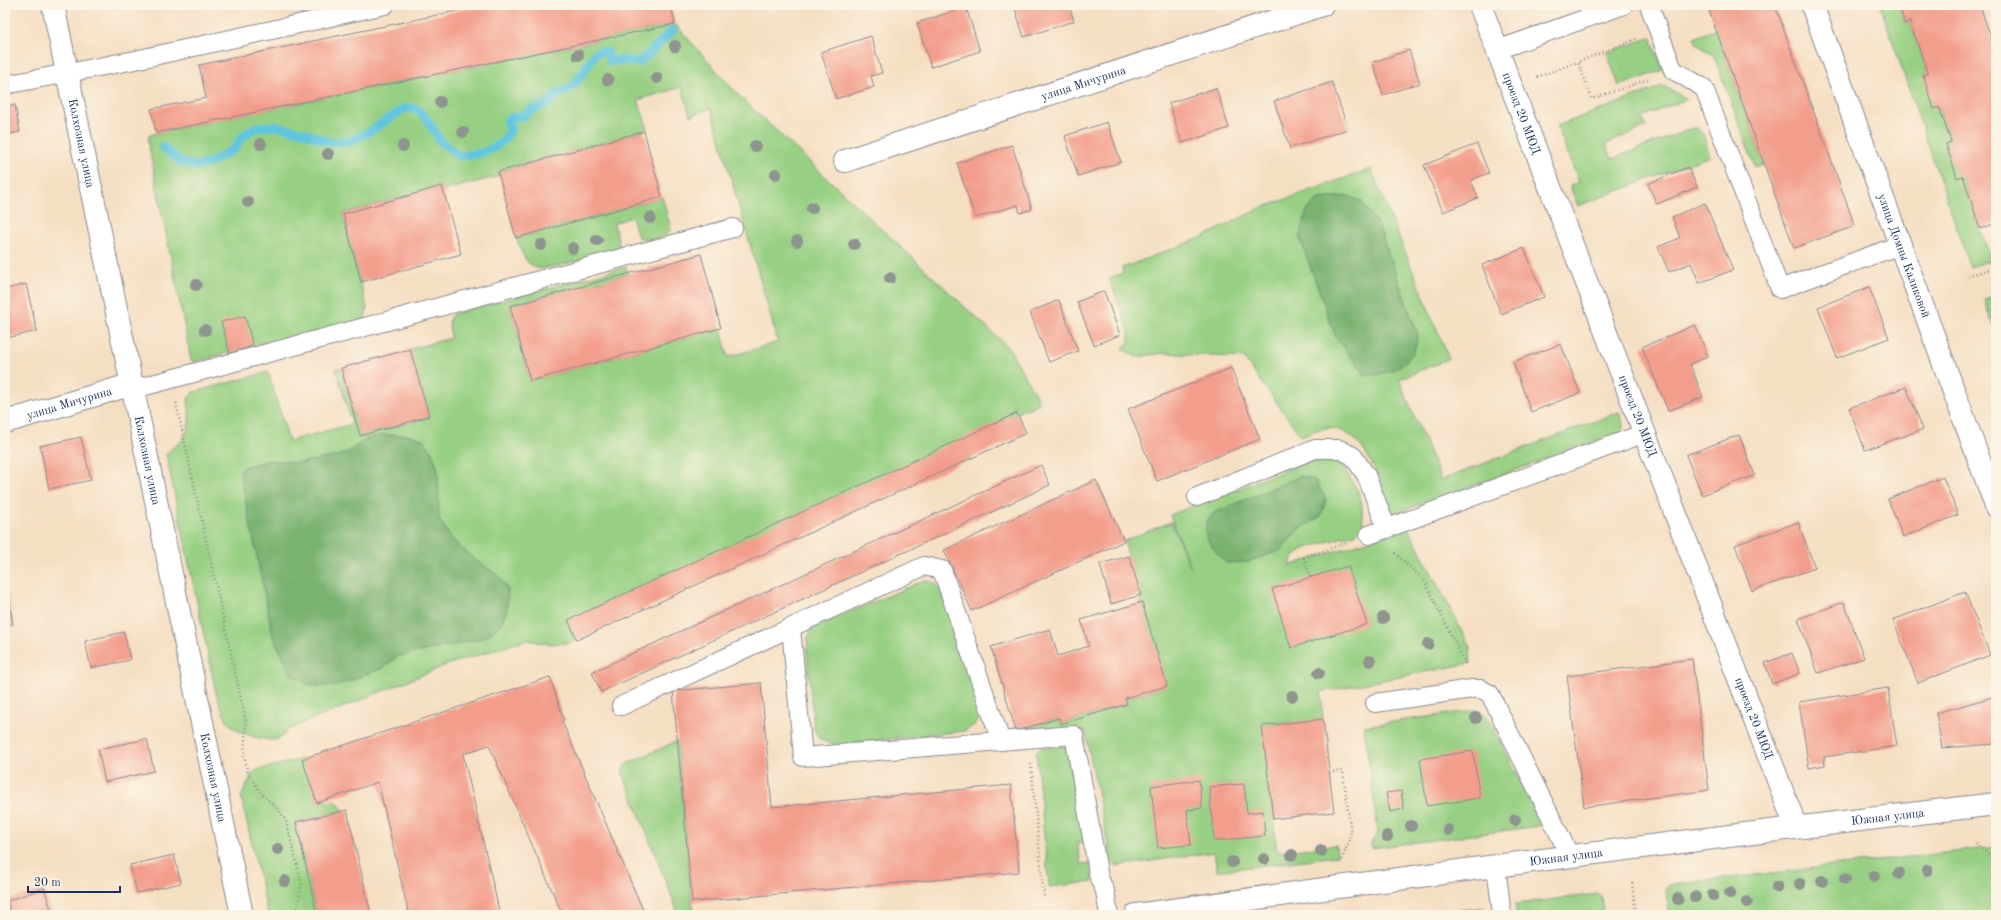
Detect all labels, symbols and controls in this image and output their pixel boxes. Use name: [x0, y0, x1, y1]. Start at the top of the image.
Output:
street label: улица Мичурина: [1040, 64, 1128, 103]
street label: проезд 20 МЮД: [1500, 71, 1542, 156]
street label: Колхозная улица: [66, 98, 96, 189]
street label: улица Домны Каликовой: [1875, 192, 1931, 320]
street label: проезд 20 МЮД: [1616, 374, 1658, 459]
street label: улица Мичурина: [26, 386, 114, 422]
street label: Колхозная улица: [131, 415, 162, 506]
street label: проезд 20 МЮД: [1732, 676, 1774, 761]
street label: Колхозная улица: [197, 732, 228, 823]
street label: Южная улица: [1850, 807, 1925, 828]
street label: Южная улица: [1529, 847, 1604, 869]
scale bar: [28, 868, 120, 894]
text: 20 m: [34, 877, 61, 889]

